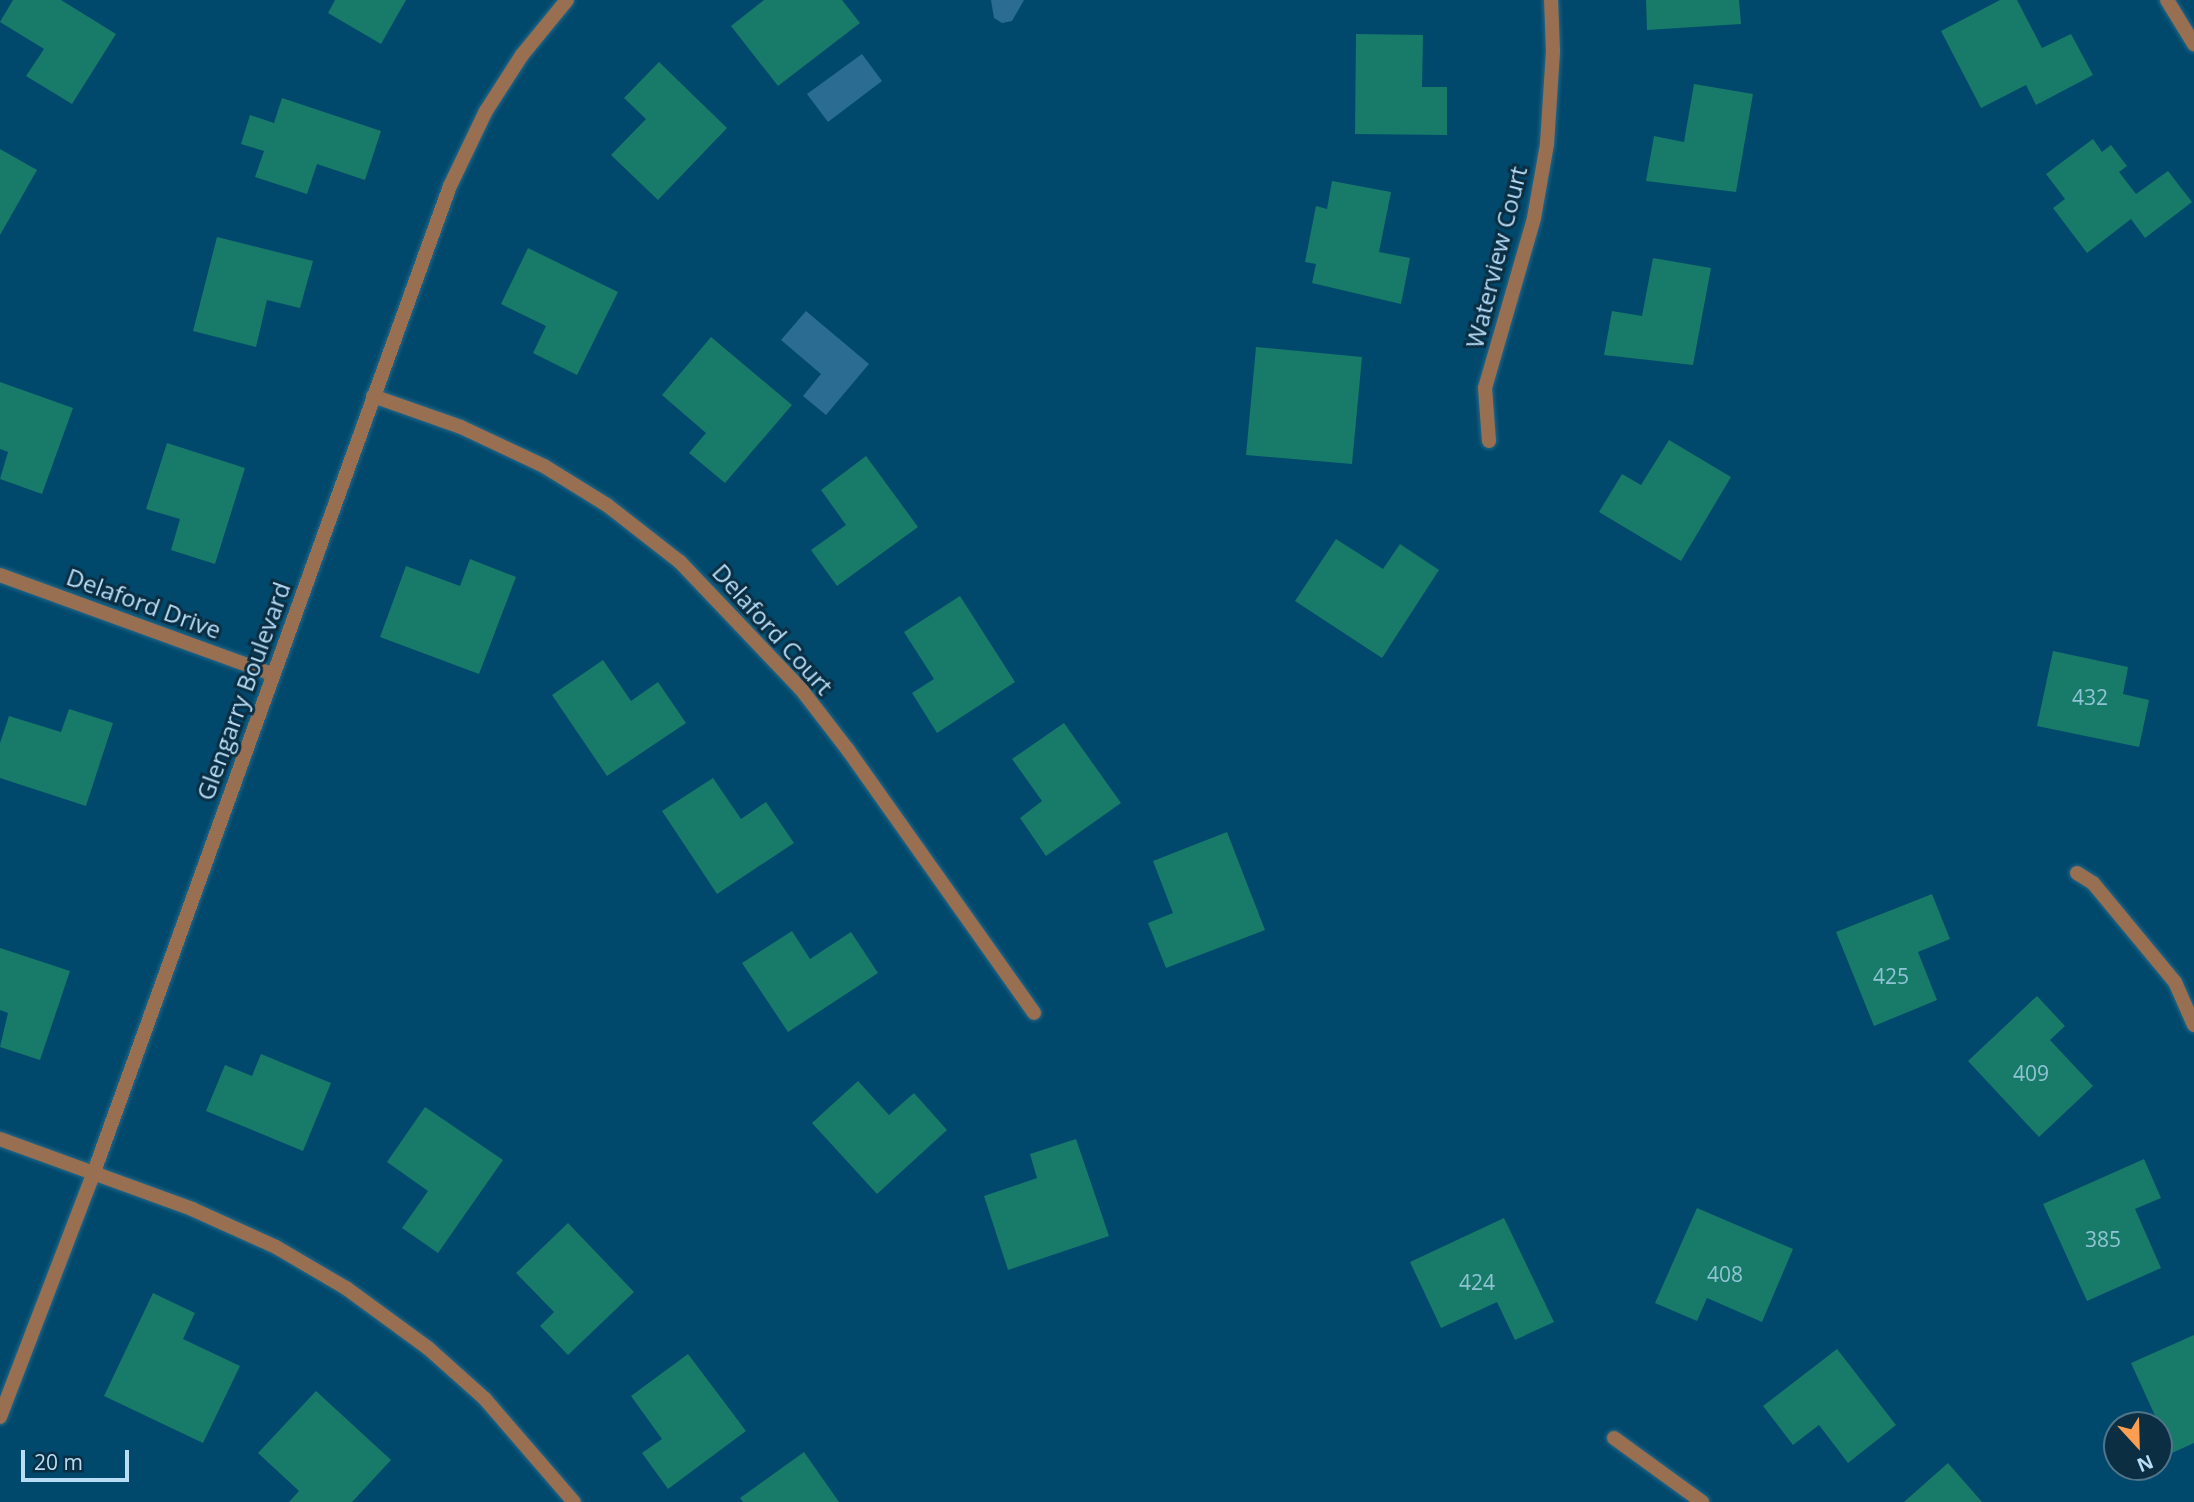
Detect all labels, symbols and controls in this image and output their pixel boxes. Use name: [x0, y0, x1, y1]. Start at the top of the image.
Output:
street label: Waterview Court: [1459, 163, 1533, 351]
street label: Delaford Court: [707, 558, 839, 700]
street label: Delaford Drive: [63, 562, 225, 644]
street label: Glengarry Boulevard: [190, 578, 296, 804]
house number: 432: [2072, 684, 2108, 710]
house number: 425: [1873, 963, 1909, 989]
house number: 409: [2013, 1060, 2049, 1086]
house number: 385: [2085, 1226, 2121, 1252]
house number: 408: [1707, 1261, 1743, 1287]
house number: 424: [1459, 1269, 1495, 1295]
north arrow: [2103, 1411, 2173, 1481]
scale bar: [24, 1436, 133, 1480]
text: 20 m: [34, 1448, 83, 1476]
text: N: [2133, 1449, 2157, 1479]

